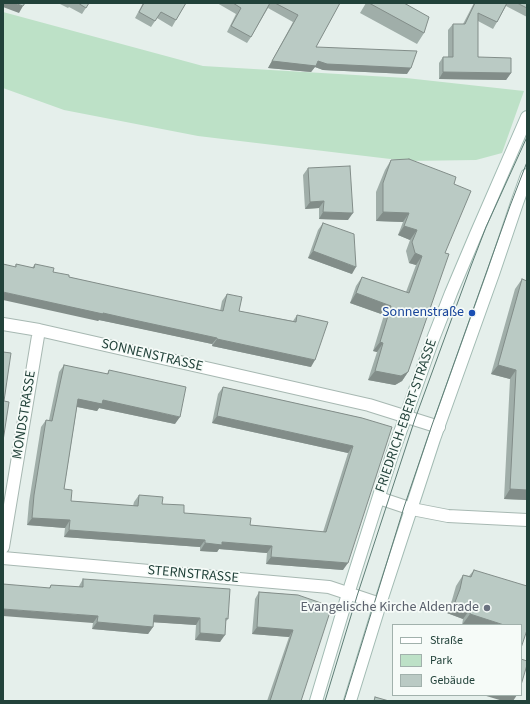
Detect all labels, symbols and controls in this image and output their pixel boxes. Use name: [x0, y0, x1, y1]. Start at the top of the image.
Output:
place label: Sonnenstraße: [382, 305, 464, 321]
marker: Sonnenstraße: [467, 308, 477, 318]
street label: SONNENSTRASSE: [100, 336, 204, 376]
street label: FRIEDRICH-EBERT-STRASSE: [373, 337, 441, 495]
street label: MONDSTRASSE: [10, 369, 40, 461]
street label: STERNSTRASSE: [147, 563, 239, 587]
place label: Evangelische Kirche Aldenrade: [301, 600, 479, 616]
marker: Evangelische Kirche Aldenrade: [482, 603, 492, 613]
legend: [392, 624, 522, 696]
text: Straße: [430, 632, 463, 649]
text: Park: [430, 652, 452, 669]
text: Gebäude: [430, 672, 475, 689]

